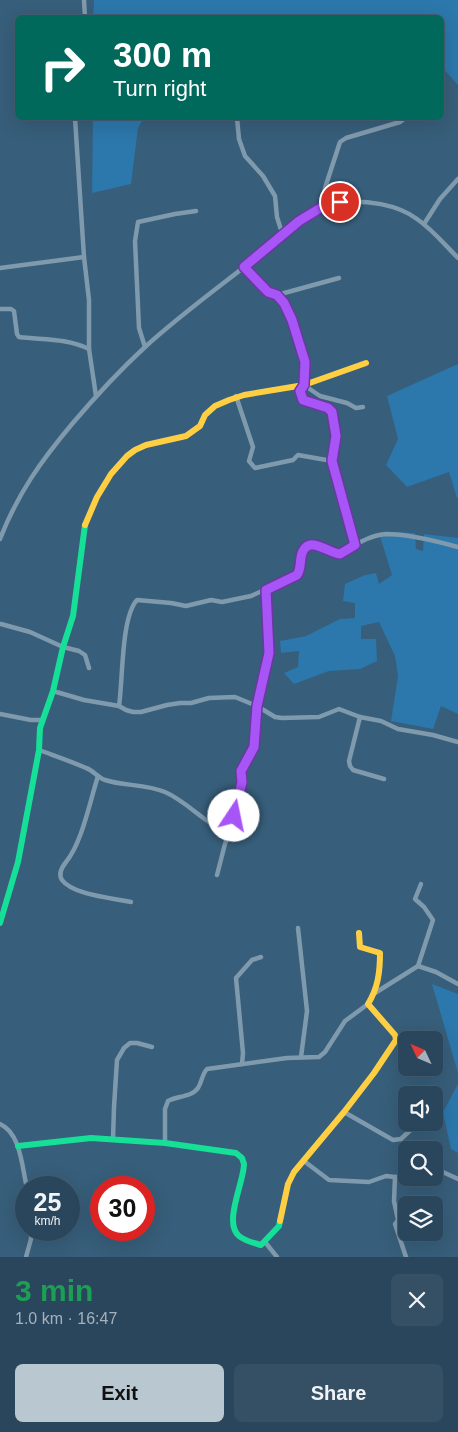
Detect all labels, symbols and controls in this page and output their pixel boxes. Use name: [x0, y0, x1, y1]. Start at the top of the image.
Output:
icon: right: [30, 35, 95, 100]
text: 300 m: [113, 35, 212, 74]
text: Turn right: [113, 76, 206, 101]
pin: [319, 181, 361, 223]
icon: arrive: [326, 188, 354, 216]
position arrow: [207, 789, 259, 841]
north arrow: [398, 1031, 442, 1076]
map controls: [398, 1031, 443, 1241]
button: sound: [398, 1086, 443, 1131]
button: search: [398, 1141, 443, 1186]
speed limit sign: 30: [90, 1176, 155, 1241]
text: 25: [34, 1188, 61, 1216]
button: layers: [398, 1196, 443, 1241]
text: km/h: [34, 1214, 61, 1228]
text: 3 min: [15, 1274, 93, 1307]
button: close: [391, 1274, 443, 1326]
text: 1.0 km · 16:47: [15, 1310, 117, 1327]
button: Exit: [15, 1364, 224, 1422]
button: Share: [234, 1364, 443, 1422]

